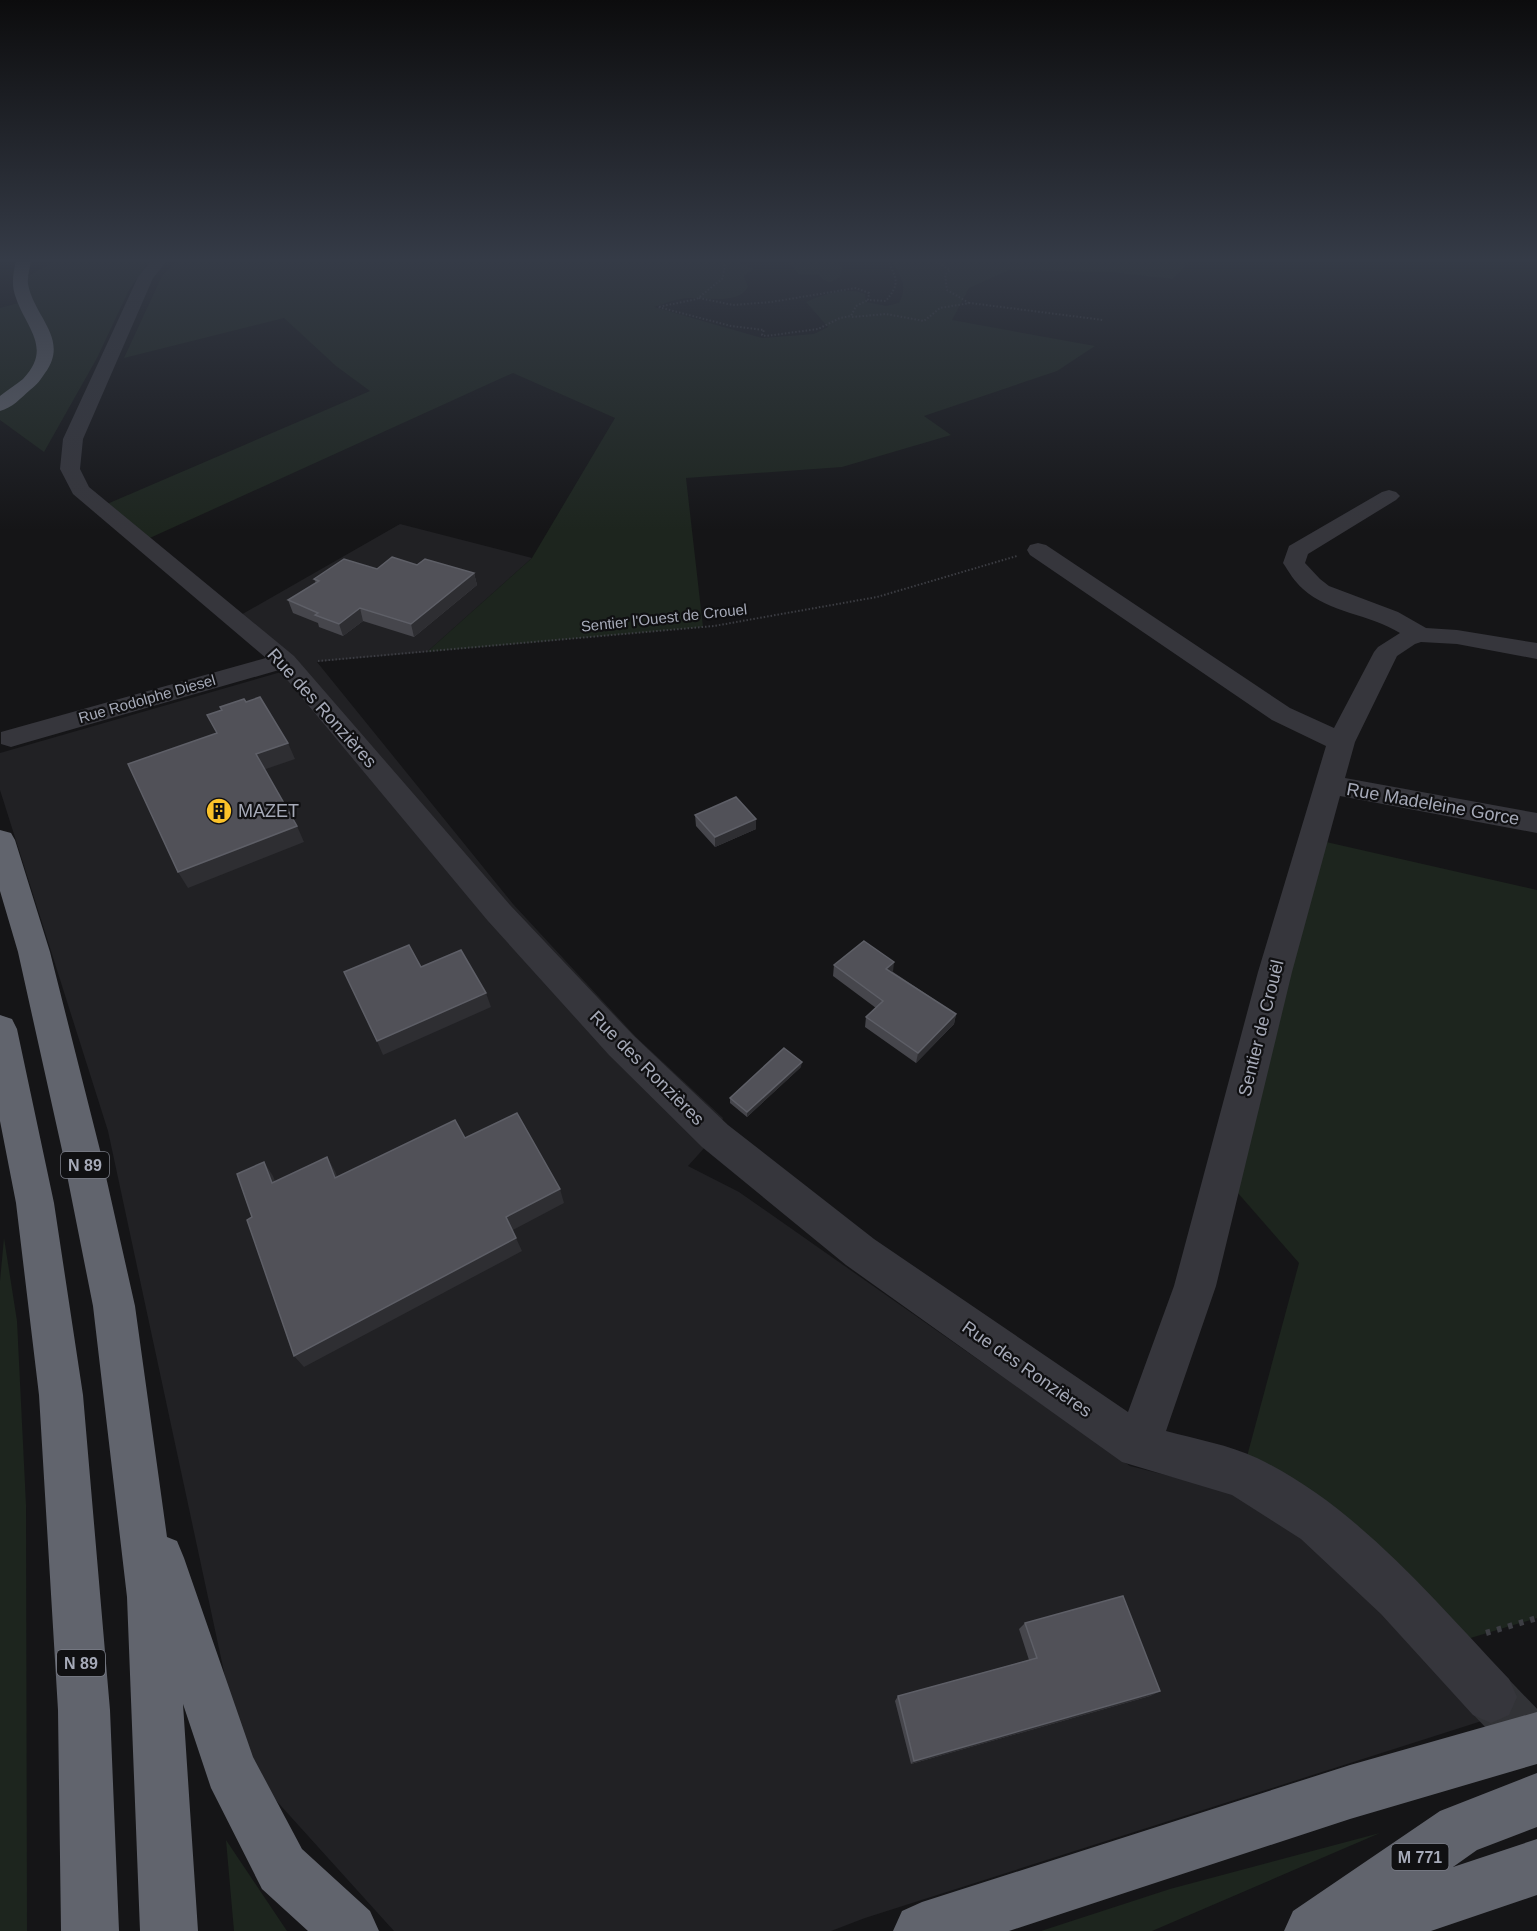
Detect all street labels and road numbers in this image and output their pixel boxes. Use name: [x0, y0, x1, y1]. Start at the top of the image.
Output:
street label: Sentier l'Ouest de Crouel: [580, 600, 748, 635]
street label: Rue des Ronzières: [263, 644, 381, 772]
street label: Rue Rodolphe Diesel: [76, 671, 217, 726]
street label: Rue Madeleine Gorce: [1345, 779, 1521, 829]
street label: Sentier de Crouël: [1234, 958, 1288, 1098]
street label: Rue des Ronzières: [586, 1007, 708, 1129]
road number: N 89: [61, 1152, 109, 1178]
street label: Rue des Ronzières: [959, 1317, 1095, 1421]
road number: N 89: [57, 1650, 105, 1676]
road number: M 771: [1392, 1844, 1448, 1870]

